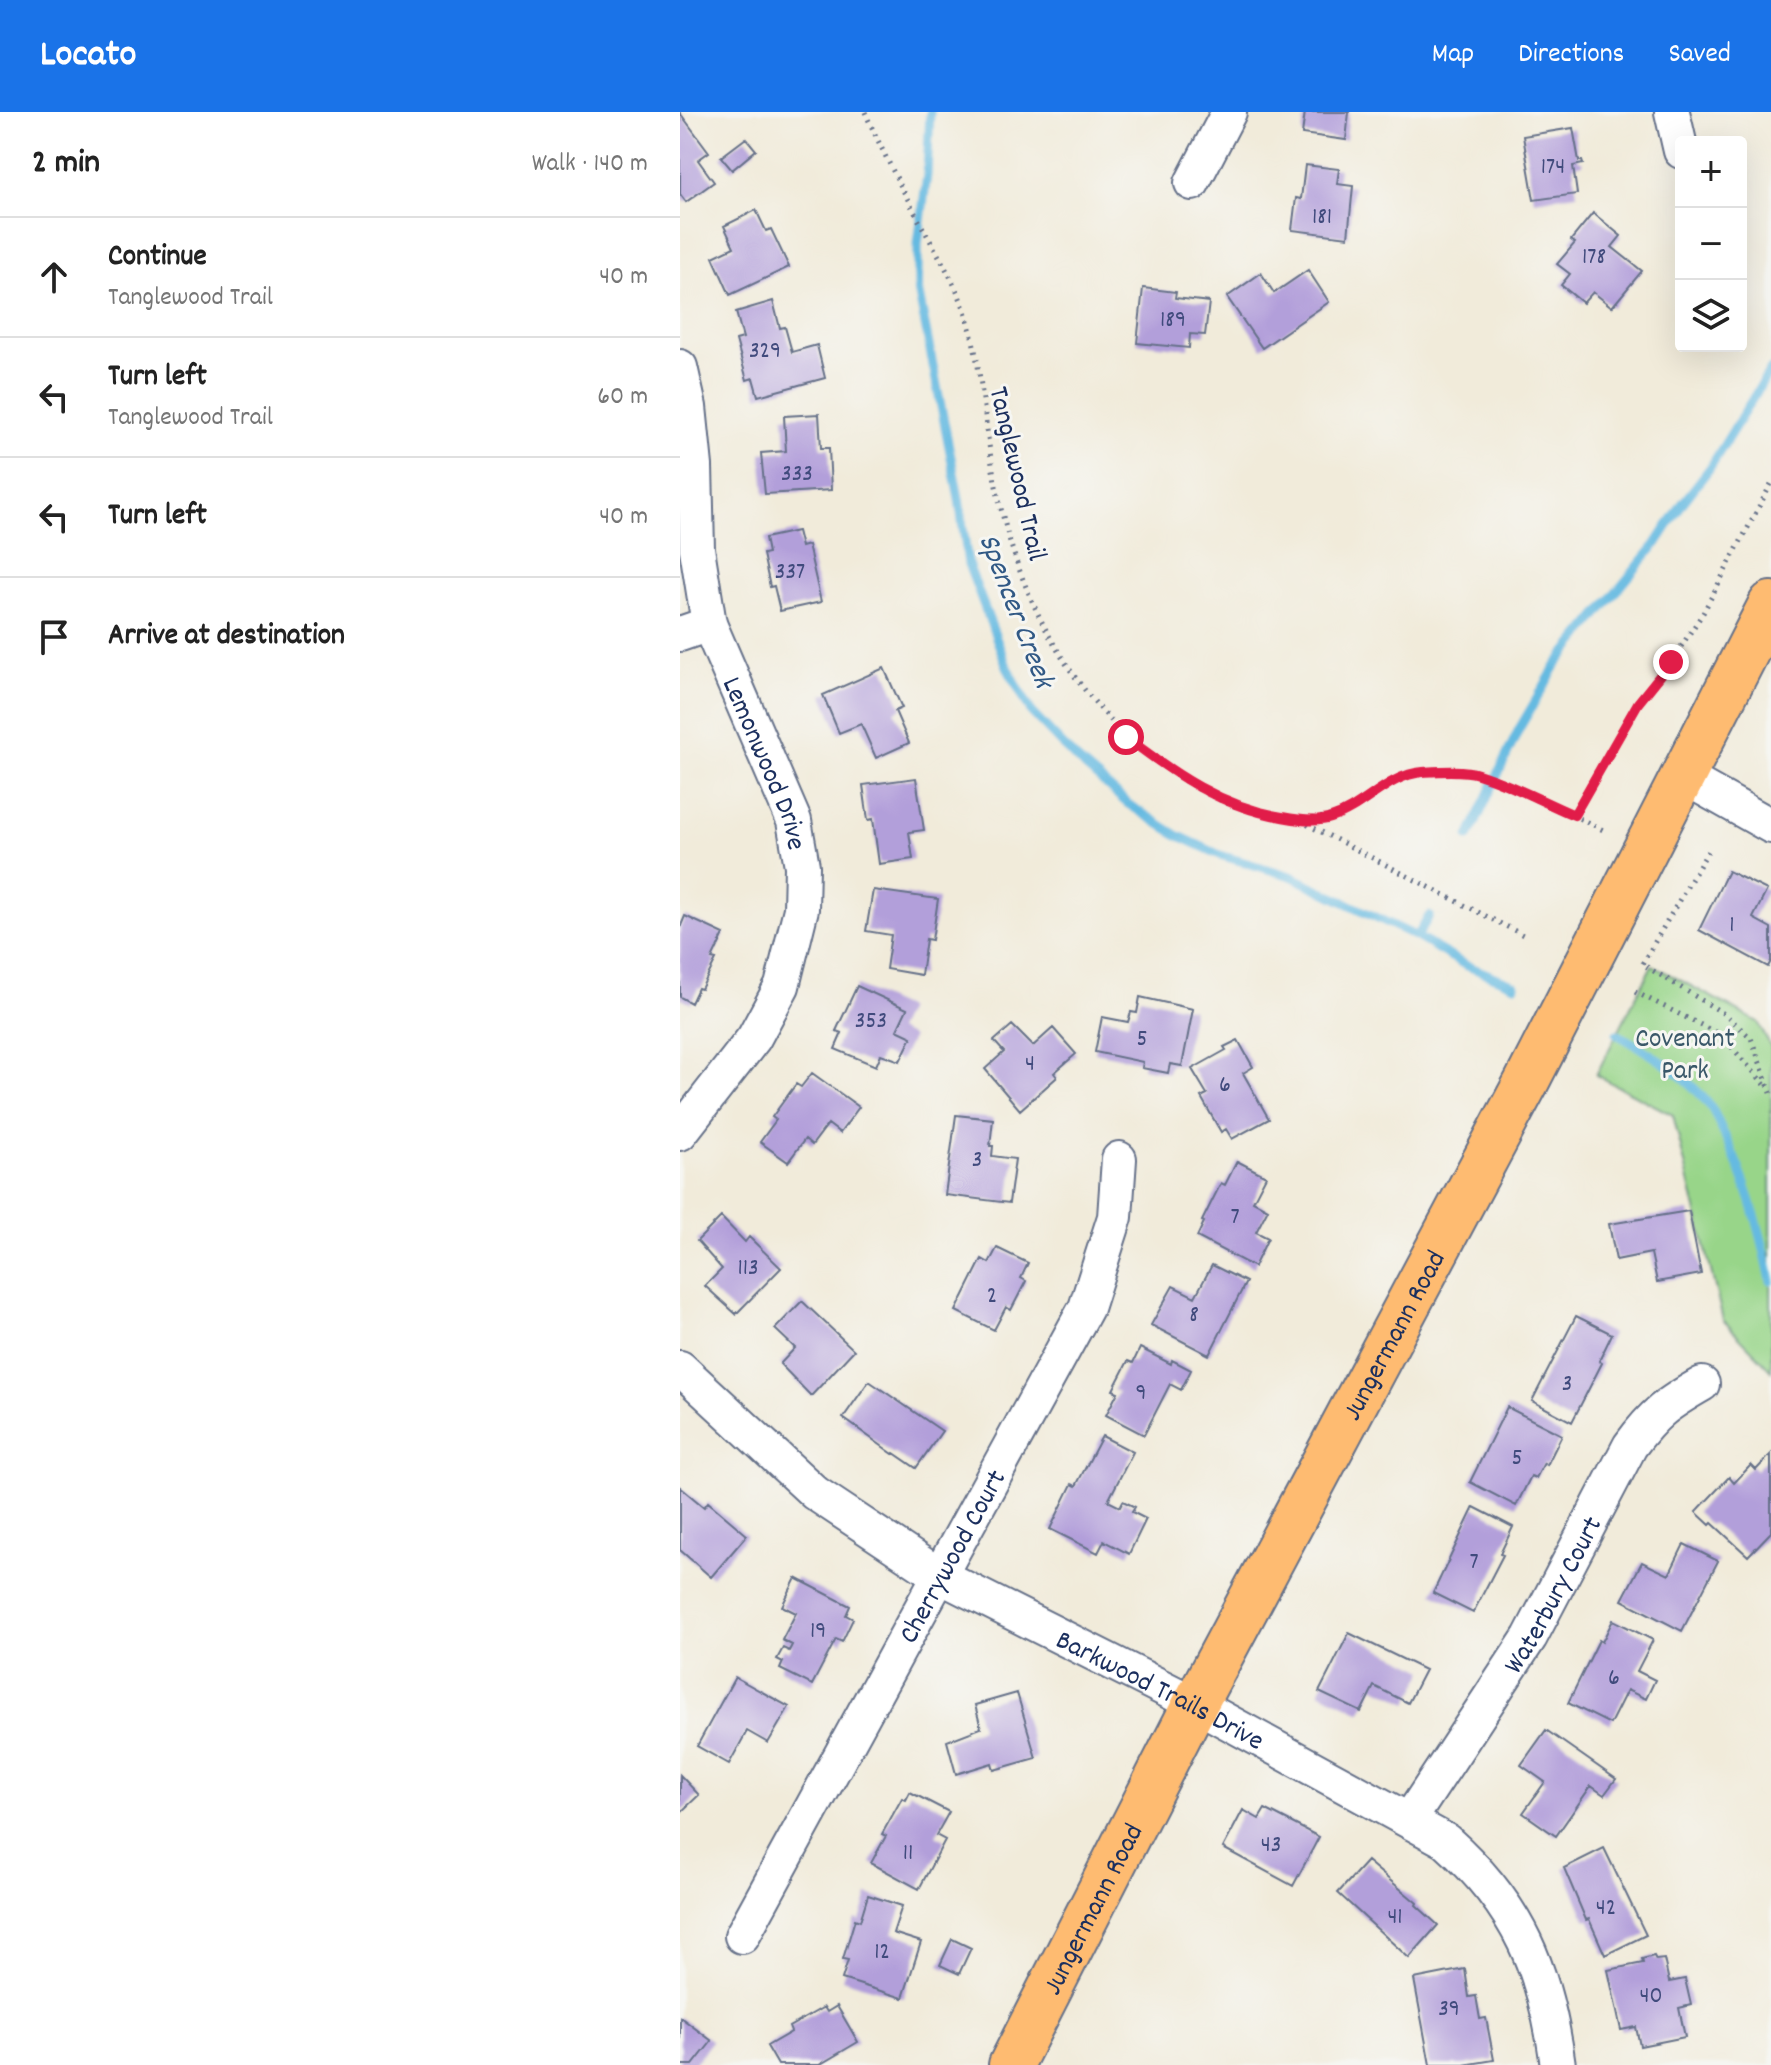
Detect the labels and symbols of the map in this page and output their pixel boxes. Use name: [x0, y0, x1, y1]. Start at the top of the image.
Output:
house number: 174: [1541, 151, 1565, 185]
house number: 181: [1312, 201, 1332, 235]
house number: 178: [1582, 241, 1606, 275]
house number: 189: [1160, 304, 1186, 338]
house number: 329: [749, 335, 781, 369]
street label: Tanglewood Trail: [976, 383, 1055, 565]
house number: 333: [781, 458, 813, 492]
water label: Spencer Creek: [965, 528, 1064, 697]
house number: 337: [775, 556, 805, 590]
route end: [1653, 644, 1689, 680]
street label: Lemonwood Drive: [709, 672, 814, 854]
route start: [1108, 719, 1144, 755]
house number: 1: [1729, 909, 1735, 943]
house number: 353: [855, 1005, 887, 1039]
park label: Covenant Park: [1635, 1021, 1735, 1093]
house number: 5: [1136, 1023, 1148, 1057]
house number: 4: [1025, 1048, 1035, 1082]
house number: 6: [1219, 1069, 1231, 1103]
house number: 3: [972, 1144, 982, 1178]
house number: 7: [1230, 1201, 1240, 1235]
street label: Jungermann Road: [1335, 1245, 1458, 1429]
house number: 113: [737, 1252, 759, 1286]
house number: 2: [987, 1280, 997, 1314]
house number: 8: [1189, 1299, 1199, 1333]
house number: 3: [1562, 1368, 1572, 1402]
house number: 9: [1136, 1377, 1147, 1411]
house number: 5: [1511, 1442, 1523, 1476]
street label: Cherrywood Court: [891, 1464, 1019, 1652]
street label: Waterbury Court: [1496, 1511, 1615, 1683]
house number: 7: [1469, 1546, 1479, 1580]
house number: 19: [810, 1615, 826, 1649]
street label: Barkwood Trails Drive: [1048, 1622, 1270, 1763]
house number: 6: [1608, 1662, 1620, 1696]
street label: Jungermann Road: [1035, 1818, 1156, 2003]
house number: 43: [1261, 1829, 1281, 1863]
house number: 11: [903, 1837, 913, 1871]
house number: 42: [1596, 1892, 1616, 1926]
house number: 41: [1387, 1901, 1403, 1935]
house number: 12: [874, 1936, 890, 1970]
house number: 40: [1639, 1980, 1663, 2014]
house number: 39: [1438, 1993, 1460, 2027]

